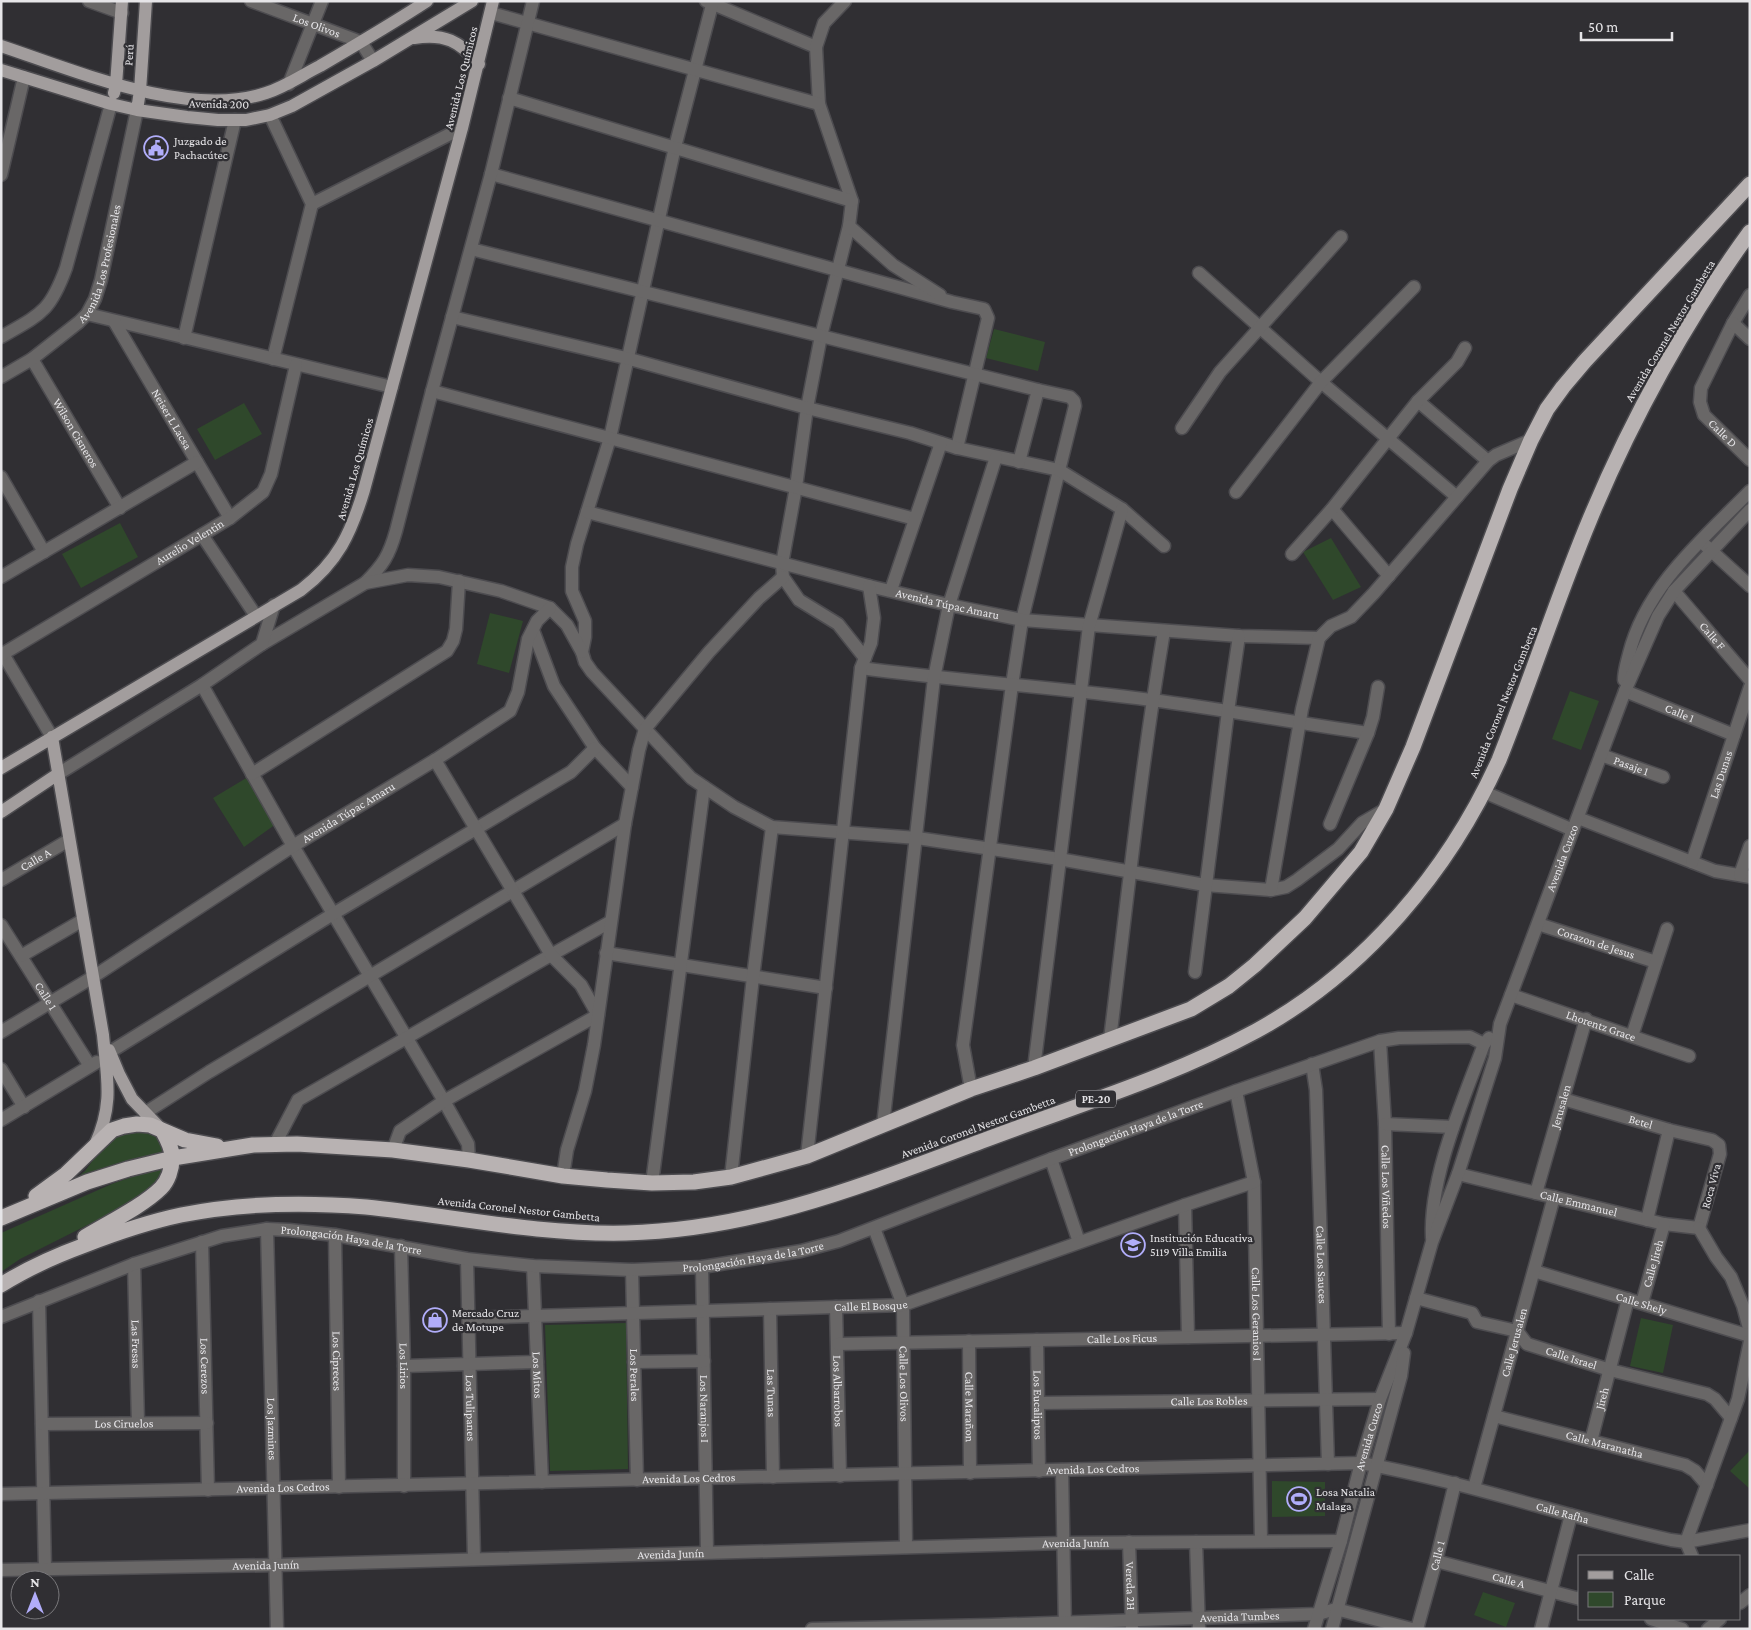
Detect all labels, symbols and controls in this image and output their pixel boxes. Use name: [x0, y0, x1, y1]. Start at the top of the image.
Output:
street label: Los Olivos: [291, 10, 342, 41]
scale bar: [1581, 10, 1672, 42]
text: 50 m: [1588, 19, 1618, 35]
street label: Avenida Los Químicos: [441, 25, 481, 131]
street label: Perú: [121, 43, 137, 66]
street label: Avenida 200: [189, 96, 249, 112]
place label: Juzgado de Pachacútec: [173, 134, 228, 162]
public building icon: Juzgado de Pachacútec: [143, 135, 169, 161]
street label: Avenida Los Profesionales: [75, 203, 124, 326]
street label: Avenida Coronel Nestor Gambetta: [1622, 257, 1718, 404]
street label: Neiser L Lacsa: [149, 386, 195, 452]
street label: Wilson Cisneros: [50, 396, 102, 470]
street label: Avenida Los Químicos: [334, 416, 376, 522]
street label: Calle D: [1705, 416, 1740, 450]
street label: Aurelio Velentin: [153, 516, 227, 568]
street label: Avenida Túpac Amaru: [894, 586, 1001, 622]
street label: Calle F: [1696, 619, 1728, 653]
street label: Avenida Coronel Nestor Gambetta: [1466, 623, 1540, 780]
street label: Calle 1: [1663, 701, 1696, 725]
street label: Las Dunas: [1706, 749, 1735, 800]
street label: Pasaje 1: [1612, 753, 1651, 778]
street label: Avenida Túpac Amaru: [300, 779, 398, 846]
street label: Avenida Cuzco: [1543, 823, 1581, 894]
street label: Calle A: [18, 845, 54, 874]
street label: Corazon de Jesus: [1555, 924, 1637, 962]
street label: Calle 1: [32, 979, 60, 1013]
street label: Lhorentz Grace: [1564, 1007, 1638, 1044]
street label: Jerusalen: [1548, 1083, 1574, 1131]
road number: PE-20: [1076, 1090, 1116, 1108]
street label: Avenida Coronel Nestor Gambetta: [899, 1092, 1057, 1161]
street label: Prolongación Haya de la Torre: [1066, 1097, 1205, 1159]
street label: Betel: [1627, 1112, 1654, 1132]
street label: Calle Los Viñedos: [1378, 1145, 1394, 1229]
street label: Roca Viva: [1698, 1162, 1724, 1210]
street label: Calle Emmanuel: [1538, 1187, 1619, 1219]
street label: Avenida Coronel Nestor Gambetta: [437, 1194, 601, 1225]
street label: Prolongación Haya de la Torre: [280, 1223, 423, 1258]
street label: Calle Los Sauces: [1313, 1225, 1330, 1304]
place label: Institución Educativa 5119 Villa Emilia: [1150, 1231, 1253, 1259]
school or university icon: Institución Educativa 5119 Villa Emilia: [1120, 1232, 1146, 1258]
street label: Prolongación Haya de la Torre: [682, 1238, 825, 1275]
street label: Calle Jireh: [1640, 1238, 1666, 1289]
street label: Calle Los Geranios I: [1249, 1267, 1265, 1362]
street label: Calle Shely: [1614, 1289, 1669, 1318]
street label: Calle El Bosque: [834, 1297, 910, 1314]
place label: Mercado Cruz de Motupe: [452, 1306, 519, 1334]
street label: Calle Jerusalen: [1498, 1306, 1530, 1379]
shop icon: Mercado Cruz de Motupe: [422, 1307, 448, 1333]
street label: Las Fresas: [128, 1319, 144, 1369]
street label: Los Cipreces: [330, 1331, 344, 1391]
street label: Calle Los Ficus: [1087, 1331, 1158, 1346]
street label: Los Cerezos: [197, 1338, 213, 1395]
street label: Los Lirios: [396, 1343, 411, 1389]
street label: Calle Israel: [1544, 1343, 1599, 1372]
street label: Calle Los Olivos: [897, 1346, 911, 1422]
street label: Los Perales: [627, 1348, 642, 1402]
street label: Los Mitos: [530, 1351, 546, 1399]
street label: Los Albarrobos: [830, 1355, 846, 1427]
street label: Las Tunas: [764, 1369, 779, 1417]
street label: Los Eucaliptos: [1030, 1370, 1046, 1440]
street label: Calle Marañon: [962, 1372, 977, 1443]
street label: Los Tulipanes: [463, 1375, 478, 1442]
street label: Los Naranjos I: [697, 1375, 712, 1443]
street label: Jireh: [1592, 1385, 1612, 1412]
street label: Calle Los Robles: [1170, 1394, 1248, 1408]
street label: Los Jazmines: [264, 1398, 280, 1461]
street label: Avenida Cuzco: [1352, 1401, 1386, 1472]
street label: Los Ciruelos: [95, 1416, 154, 1431]
street label: Calle Maranatha: [1564, 1428, 1645, 1461]
street label: Avenida Los Cedros: [1046, 1461, 1140, 1477]
street label: Avenida Los Cedros: [642, 1470, 736, 1486]
street label: Avenida Los Cedros: [236, 1480, 330, 1496]
place label: Losa Natalia Malaga: [1316, 1485, 1376, 1513]
sports icon: Losa Natalia Malaga: [1286, 1486, 1312, 1512]
street label: Calle Rafha: [1535, 1499, 1591, 1527]
street label: Avenida Junín: [1042, 1536, 1110, 1551]
street label: Calle 1: [1427, 1539, 1448, 1572]
street label: Avenida Junín: [637, 1546, 705, 1562]
legend: [1578, 1555, 1741, 1620]
street label: Avenida Junín: [232, 1557, 300, 1573]
street label: Vereda 2H: [1123, 1561, 1138, 1611]
text: Calle: [1624, 1567, 1655, 1583]
street label: Calle A: [1491, 1569, 1527, 1591]
north arrow: [10, 1570, 60, 1620]
text: N: [30, 1574, 40, 1590]
text: Parque: [1624, 1592, 1666, 1609]
street label: Avenida Tumbes: [1200, 1608, 1280, 1625]

